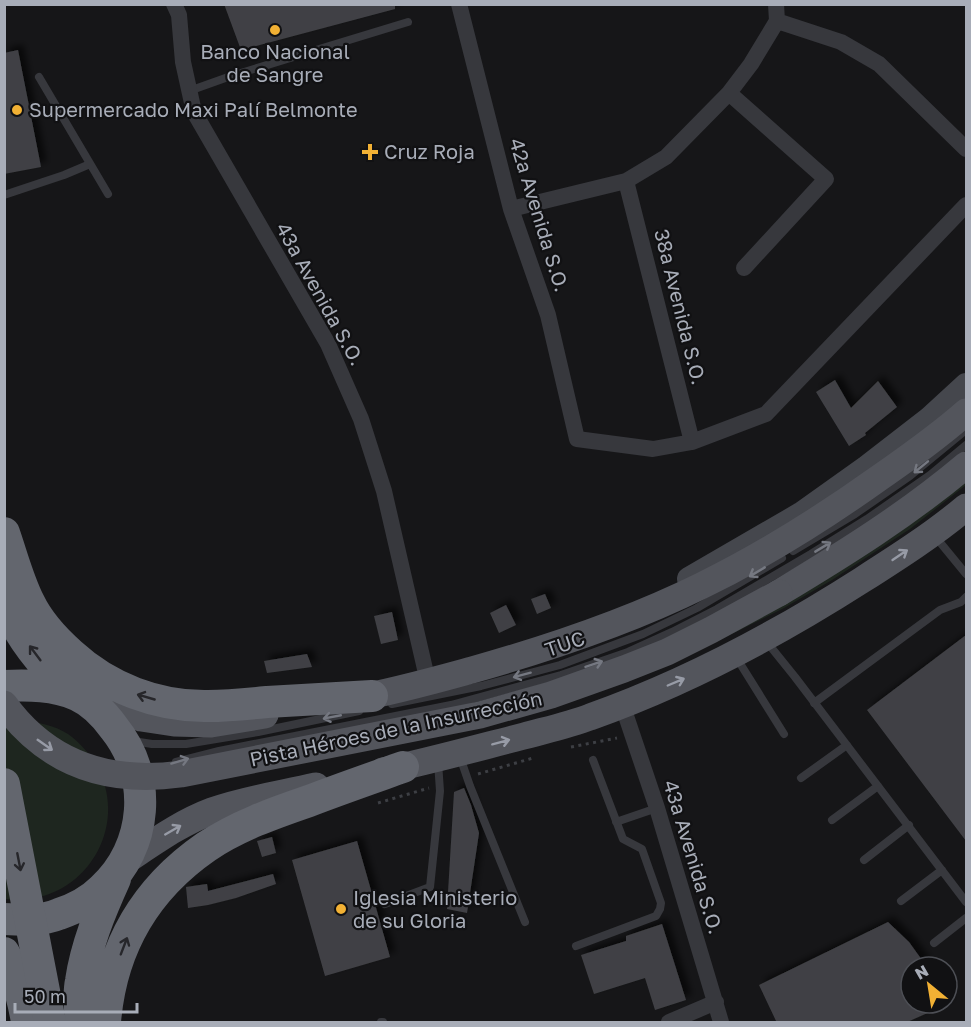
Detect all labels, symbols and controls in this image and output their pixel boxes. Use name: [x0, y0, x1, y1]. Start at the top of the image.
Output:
marker: Banco Nacional de Sangre: [268, 23, 282, 37]
place label: Banco Nacional de Sangre: [200, 39, 350, 86]
place label: Supermercado Maxi Palí Belmonte: [29, 97, 358, 121]
marker: Supermercado Maxi Palí Belmonte: [10, 103, 24, 117]
street label: 42a Avenida S.O.: [505, 135, 575, 295]
place label: Cruz Roja: [384, 139, 475, 163]
marker: Cruz Roja: [361, 143, 379, 161]
street label: 43a Avenida S.O.: [272, 218, 370, 369]
street label: 38a Avenida S.O.: [650, 226, 712, 387]
one-way arrow: [914, 460, 930, 473]
one-way arrow: [814, 540, 831, 552]
one-way arrow: [892, 549, 908, 561]
one-way arrow: [749, 566, 766, 578]
street label: TUC: [542, 625, 588, 661]
one-way arrow: [29, 646, 41, 662]
one-way arrow: [584, 658, 603, 669]
one-way arrow: [513, 670, 532, 681]
one-way arrow: [667, 676, 685, 687]
street label: Pista Héroes de la Insurrección: [247, 685, 544, 771]
one-way arrow: [137, 691, 156, 702]
one-way arrow: [322, 712, 342, 723]
one-way arrow: [491, 736, 510, 747]
one-way arrow: [37, 739, 53, 751]
one-way arrow: [170, 755, 189, 766]
street label: 43a Avenida S.O.: [659, 777, 729, 937]
one-way arrow: [164, 824, 181, 836]
one-way arrow: [14, 851, 25, 871]
place label: Iglesia Ministerio de su Gloria: [353, 885, 517, 932]
marker: Iglesia Ministerio de su Gloria: [334, 902, 348, 916]
one-way arrow: [119, 937, 130, 955]
north arrow: [899, 955, 959, 1015]
text: N: [911, 960, 932, 984]
scale bar: [15, 976, 136, 1014]
text: 50 m: [24, 985, 66, 1007]

